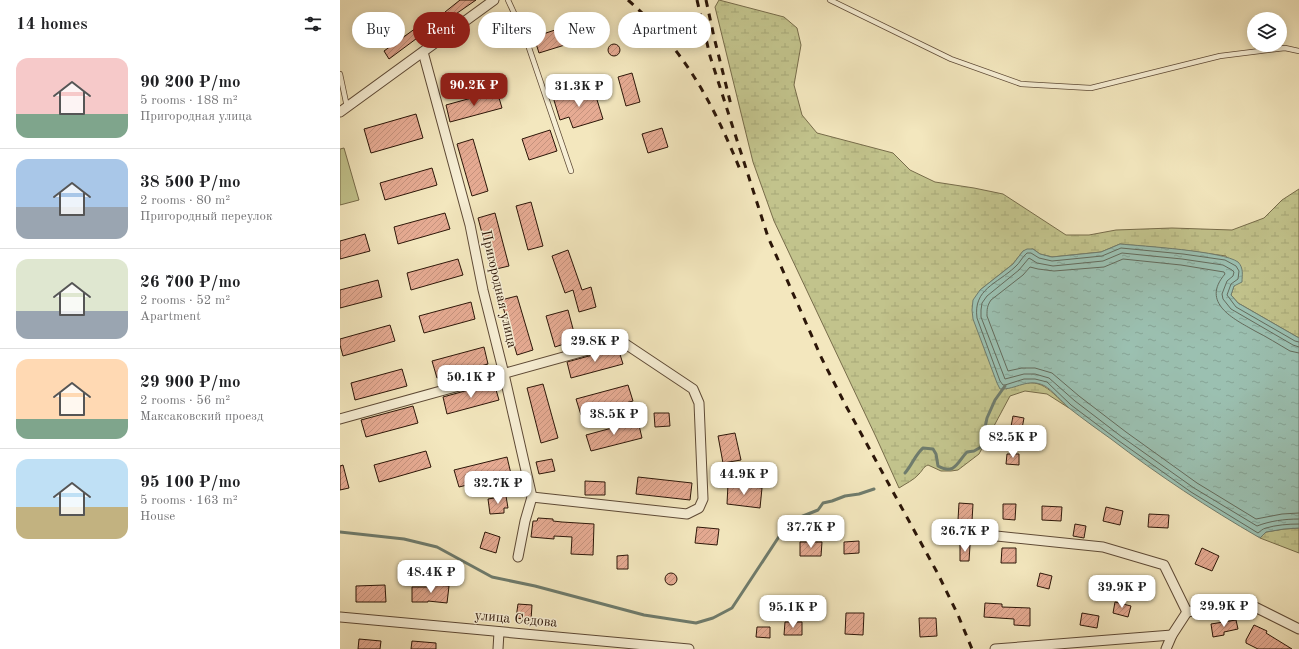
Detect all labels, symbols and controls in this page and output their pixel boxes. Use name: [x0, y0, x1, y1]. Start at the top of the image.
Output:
chip: Buy: [352, 12, 405, 48]
chip: Rent: [413, 12, 470, 48]
chip: Filters: [478, 12, 546, 48]
chip: New: [554, 12, 610, 48]
chip: Apartment: [618, 12, 711, 48]
map controls: [1247, 12, 1287, 52]
button: layers: [1247, 12, 1287, 52]
icon: filters: [302, 13, 324, 35]
text: 14 homes: [16, 16, 88, 33]
pin: 90.2K ₽: [437, 73, 511, 107]
icon: home: [48, 74, 96, 122]
text: 90 200 ₽/mo: [140, 74, 241, 91]
pin: 31.3K ₽: [542, 74, 616, 108]
text: 90.2K ₽: [449, 79, 499, 92]
text: 31.3K ₽: [554, 80, 604, 93]
text: 5 rooms · 188 m²: [140, 94, 238, 107]
text: Пригородная улица: [140, 110, 252, 123]
text: 38 500 ₽/mo: [140, 174, 241, 191]
icon: home: [48, 175, 96, 223]
text: 2 rooms · 80 m²: [140, 194, 230, 207]
text: Пригородный переулок: [140, 210, 272, 223]
street label: Пригородная улица: [479, 229, 519, 349]
text: 26 700 ₽/mo: [140, 274, 241, 291]
icon: home: [48, 275, 96, 323]
text: 2 rooms · 52 m²: [140, 294, 230, 307]
text: Apartment: [140, 310, 201, 323]
pin: 29.8K ₽: [558, 329, 632, 363]
text: 29.8K ₽: [570, 335, 620, 348]
pin: 50.1K ₽: [434, 365, 508, 399]
text: 50.1K ₽: [446, 371, 496, 384]
text: 29 900 ₽/mo: [140, 374, 241, 391]
icon: home: [48, 375, 96, 423]
text: 2 rooms · 56 m²: [140, 394, 230, 407]
pin: 38.5K ₽: [577, 402, 651, 436]
text: 38.5K ₽: [589, 408, 639, 421]
text: Максаковский проезд: [140, 410, 263, 423]
pin: 82.5K ₽: [976, 425, 1050, 459]
text: 82.5K ₽: [988, 431, 1038, 444]
pin: 44.9K ₽: [707, 462, 781, 496]
text: 44.9K ₽: [719, 468, 769, 481]
pin: 32.7K ₽: [461, 471, 535, 505]
text: 95 100 ₽/mo: [140, 474, 241, 491]
icon: home: [48, 475, 96, 523]
text: 32.7K ₽: [473, 477, 523, 490]
text: 5 rooms · 163 m²: [140, 494, 238, 507]
text: House: [140, 510, 175, 523]
pin: 37.7K ₽: [774, 515, 848, 549]
pin: 26.7K ₽: [928, 519, 1002, 553]
text: 37.7K ₽: [786, 521, 836, 534]
text: 26.7K ₽: [940, 525, 990, 538]
pin: 48.4K ₽: [394, 560, 468, 594]
text: 48.4K ₽: [406, 566, 456, 579]
pin: 39.9K ₽: [1085, 575, 1159, 609]
text: 39.9K ₽: [1097, 581, 1147, 594]
pin: 29.9K ₽: [1187, 594, 1261, 628]
pin: 95.1K ₽: [756, 595, 830, 629]
text: 29.9K ₽: [1199, 600, 1249, 613]
text: 95.1K ₽: [768, 601, 818, 614]
street label: улица Седова: [474, 608, 558, 630]

